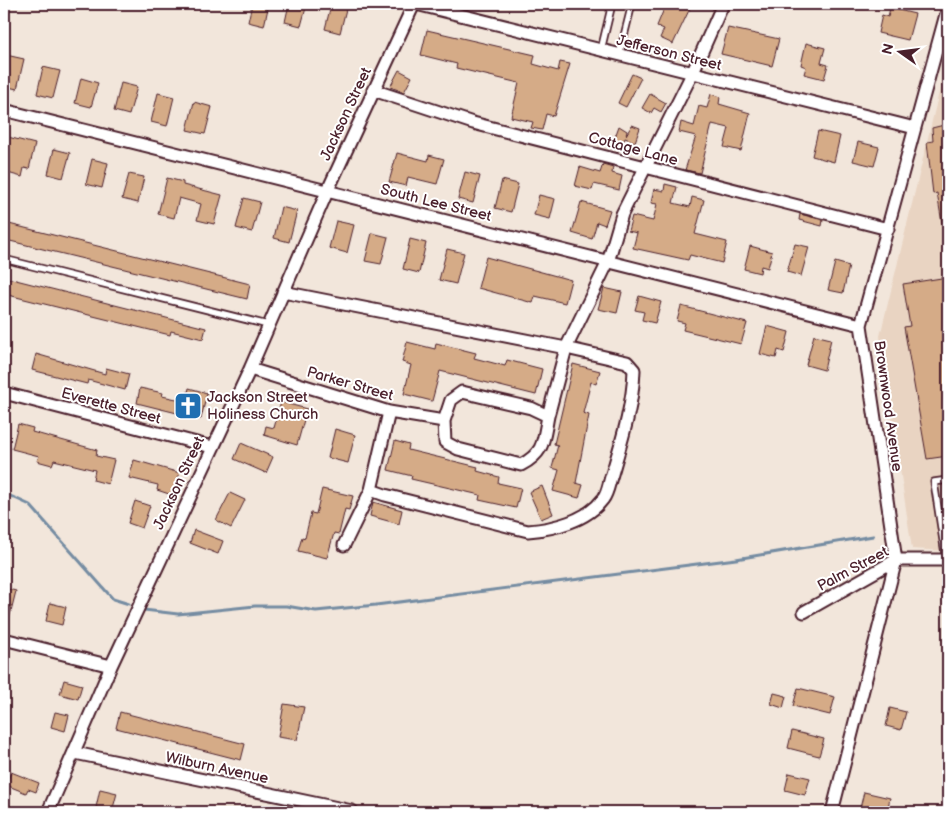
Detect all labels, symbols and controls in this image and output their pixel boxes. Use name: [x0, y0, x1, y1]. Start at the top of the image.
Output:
north arrow: [874, 28, 924, 78]
street label: Jefferson Street: [614, 31, 724, 75]
text: N: [878, 42, 897, 56]
street label: Jackson Street: [316, 64, 376, 164]
street label: Cottage Lane: [586, 128, 680, 170]
street label: South Lee Street: [379, 180, 494, 226]
street label: Brownwood Avenue: [869, 339, 907, 473]
street label: Parker Street: [305, 363, 396, 406]
street label: Everette Street: [59, 384, 163, 429]
place label: Jackson Street Holiness Church: [207, 388, 318, 424]
church icon: Jackson Street Holiness Church: [173, 391, 203, 421]
street label: Jackson Street: [149, 433, 209, 533]
street label: Palm Street: [814, 542, 892, 596]
street label: Wilburn Avenue: [164, 748, 270, 788]

